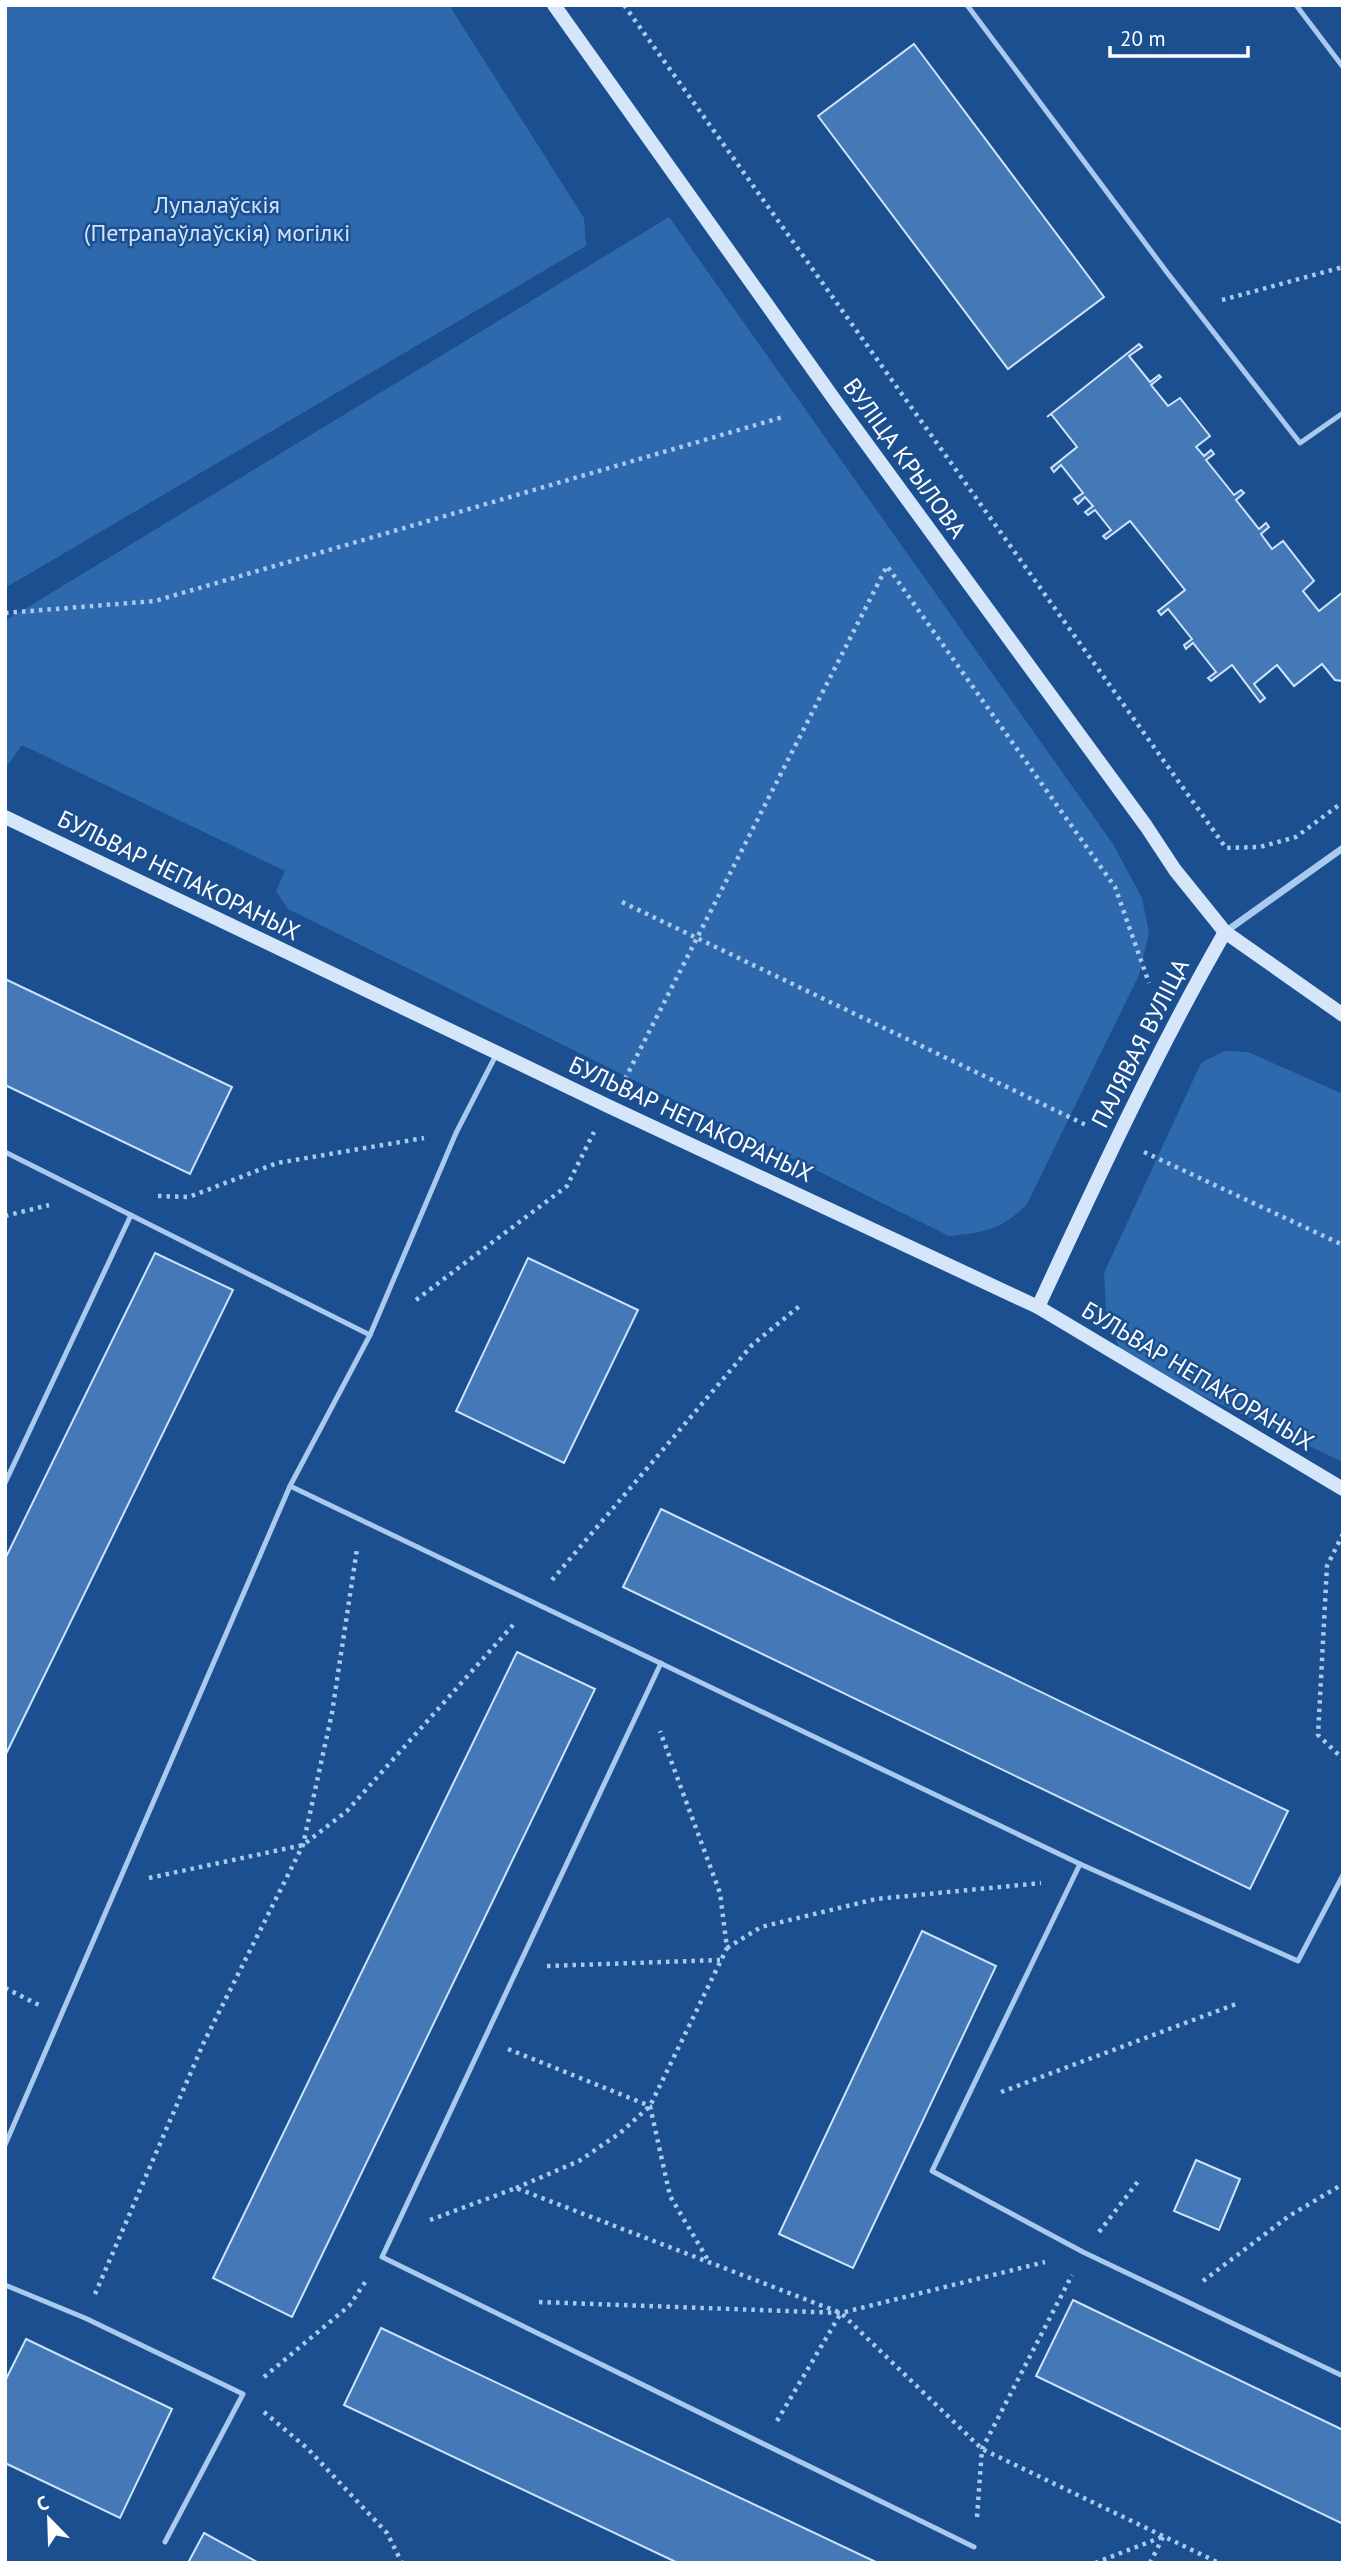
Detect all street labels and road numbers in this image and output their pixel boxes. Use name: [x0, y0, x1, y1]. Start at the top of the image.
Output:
street label: ВУЛІЦА КРЫЛОВА: [836, 372, 974, 544]
street label: БУЛЬВАР НЕПАКОРАНЫХ: [53, 803, 305, 947]
street label: ПАЛЯВАЯ ВУЛІЦА: [1084, 953, 1196, 1133]
street label: БУЛЬВАР НЕПАКОРАНЫХ: [564, 1049, 818, 1189]
street label: БУЛЬВАР НЕПАКОРАНЫХ: [1076, 1294, 1320, 1458]

